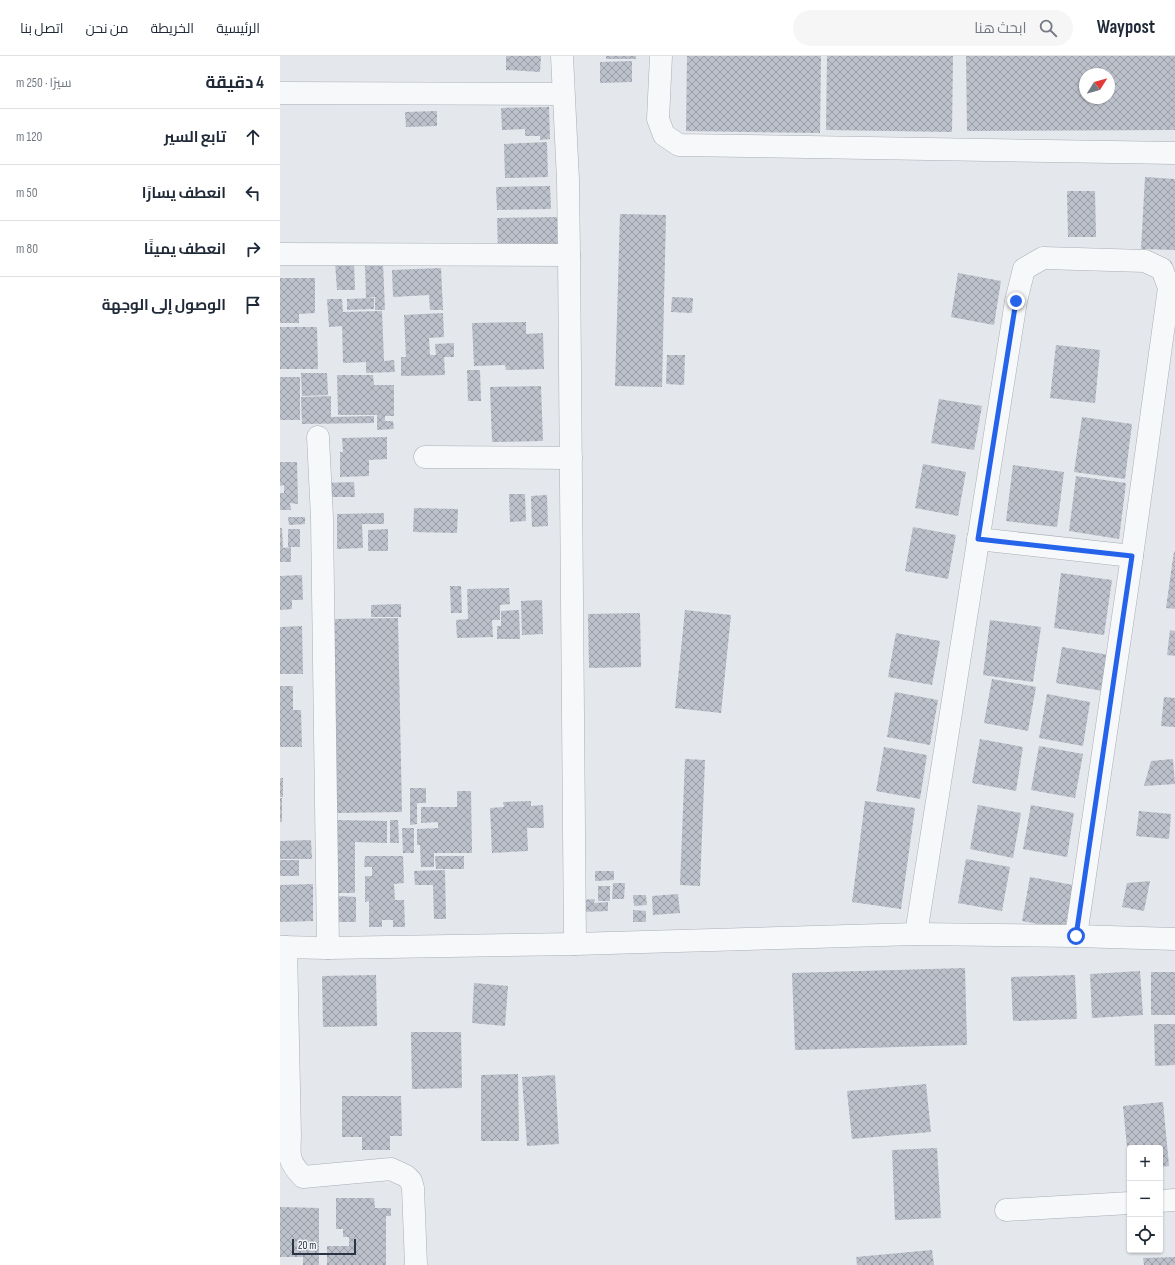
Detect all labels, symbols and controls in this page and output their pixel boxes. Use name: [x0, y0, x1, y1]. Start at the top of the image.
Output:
search box: [793, 10, 1073, 46]
text: Waypost: [1097, 16, 1155, 39]
icon: search: [1037, 17, 1059, 39]
text: ابحث هنا: [974, 19, 1027, 38]
text: اتصل بنا: [20, 20, 63, 37]
text: من نحن: [85, 20, 128, 37]
text: الخريطة: [150, 20, 194, 37]
text: الرئيسية: [216, 20, 260, 37]
north arrow: [1079, 68, 1115, 104]
text: 4 دقيقة: [205, 73, 264, 93]
text: سيرًا · 250 m: [16, 75, 72, 91]
icon: ahead: [242, 126, 264, 148]
text: تابع السير: [164, 128, 226, 147]
text: 120 m: [16, 129, 42, 145]
icon: left: [242, 182, 264, 204]
text: انعطف يسارًا: [142, 184, 226, 203]
text: 50 m: [16, 185, 37, 201]
icon: right: [242, 238, 264, 260]
text: انعطف يمينًا: [144, 240, 226, 259]
text: 80 m: [16, 241, 38, 257]
route end: [1007, 292, 1025, 310]
icon: arrive: [242, 294, 264, 316]
text: الوصول إلى الوجهة: [102, 296, 226, 315]
route start: [1067, 927, 1085, 945]
map controls: [1127, 1145, 1163, 1253]
button: +: [1127, 1145, 1163, 1181]
button: −: [1127, 1181, 1163, 1217]
button: locate: [1127, 1217, 1163, 1253]
scale bar: [292, 1237, 356, 1256]
text: 20 m: [298, 1239, 316, 1252]

